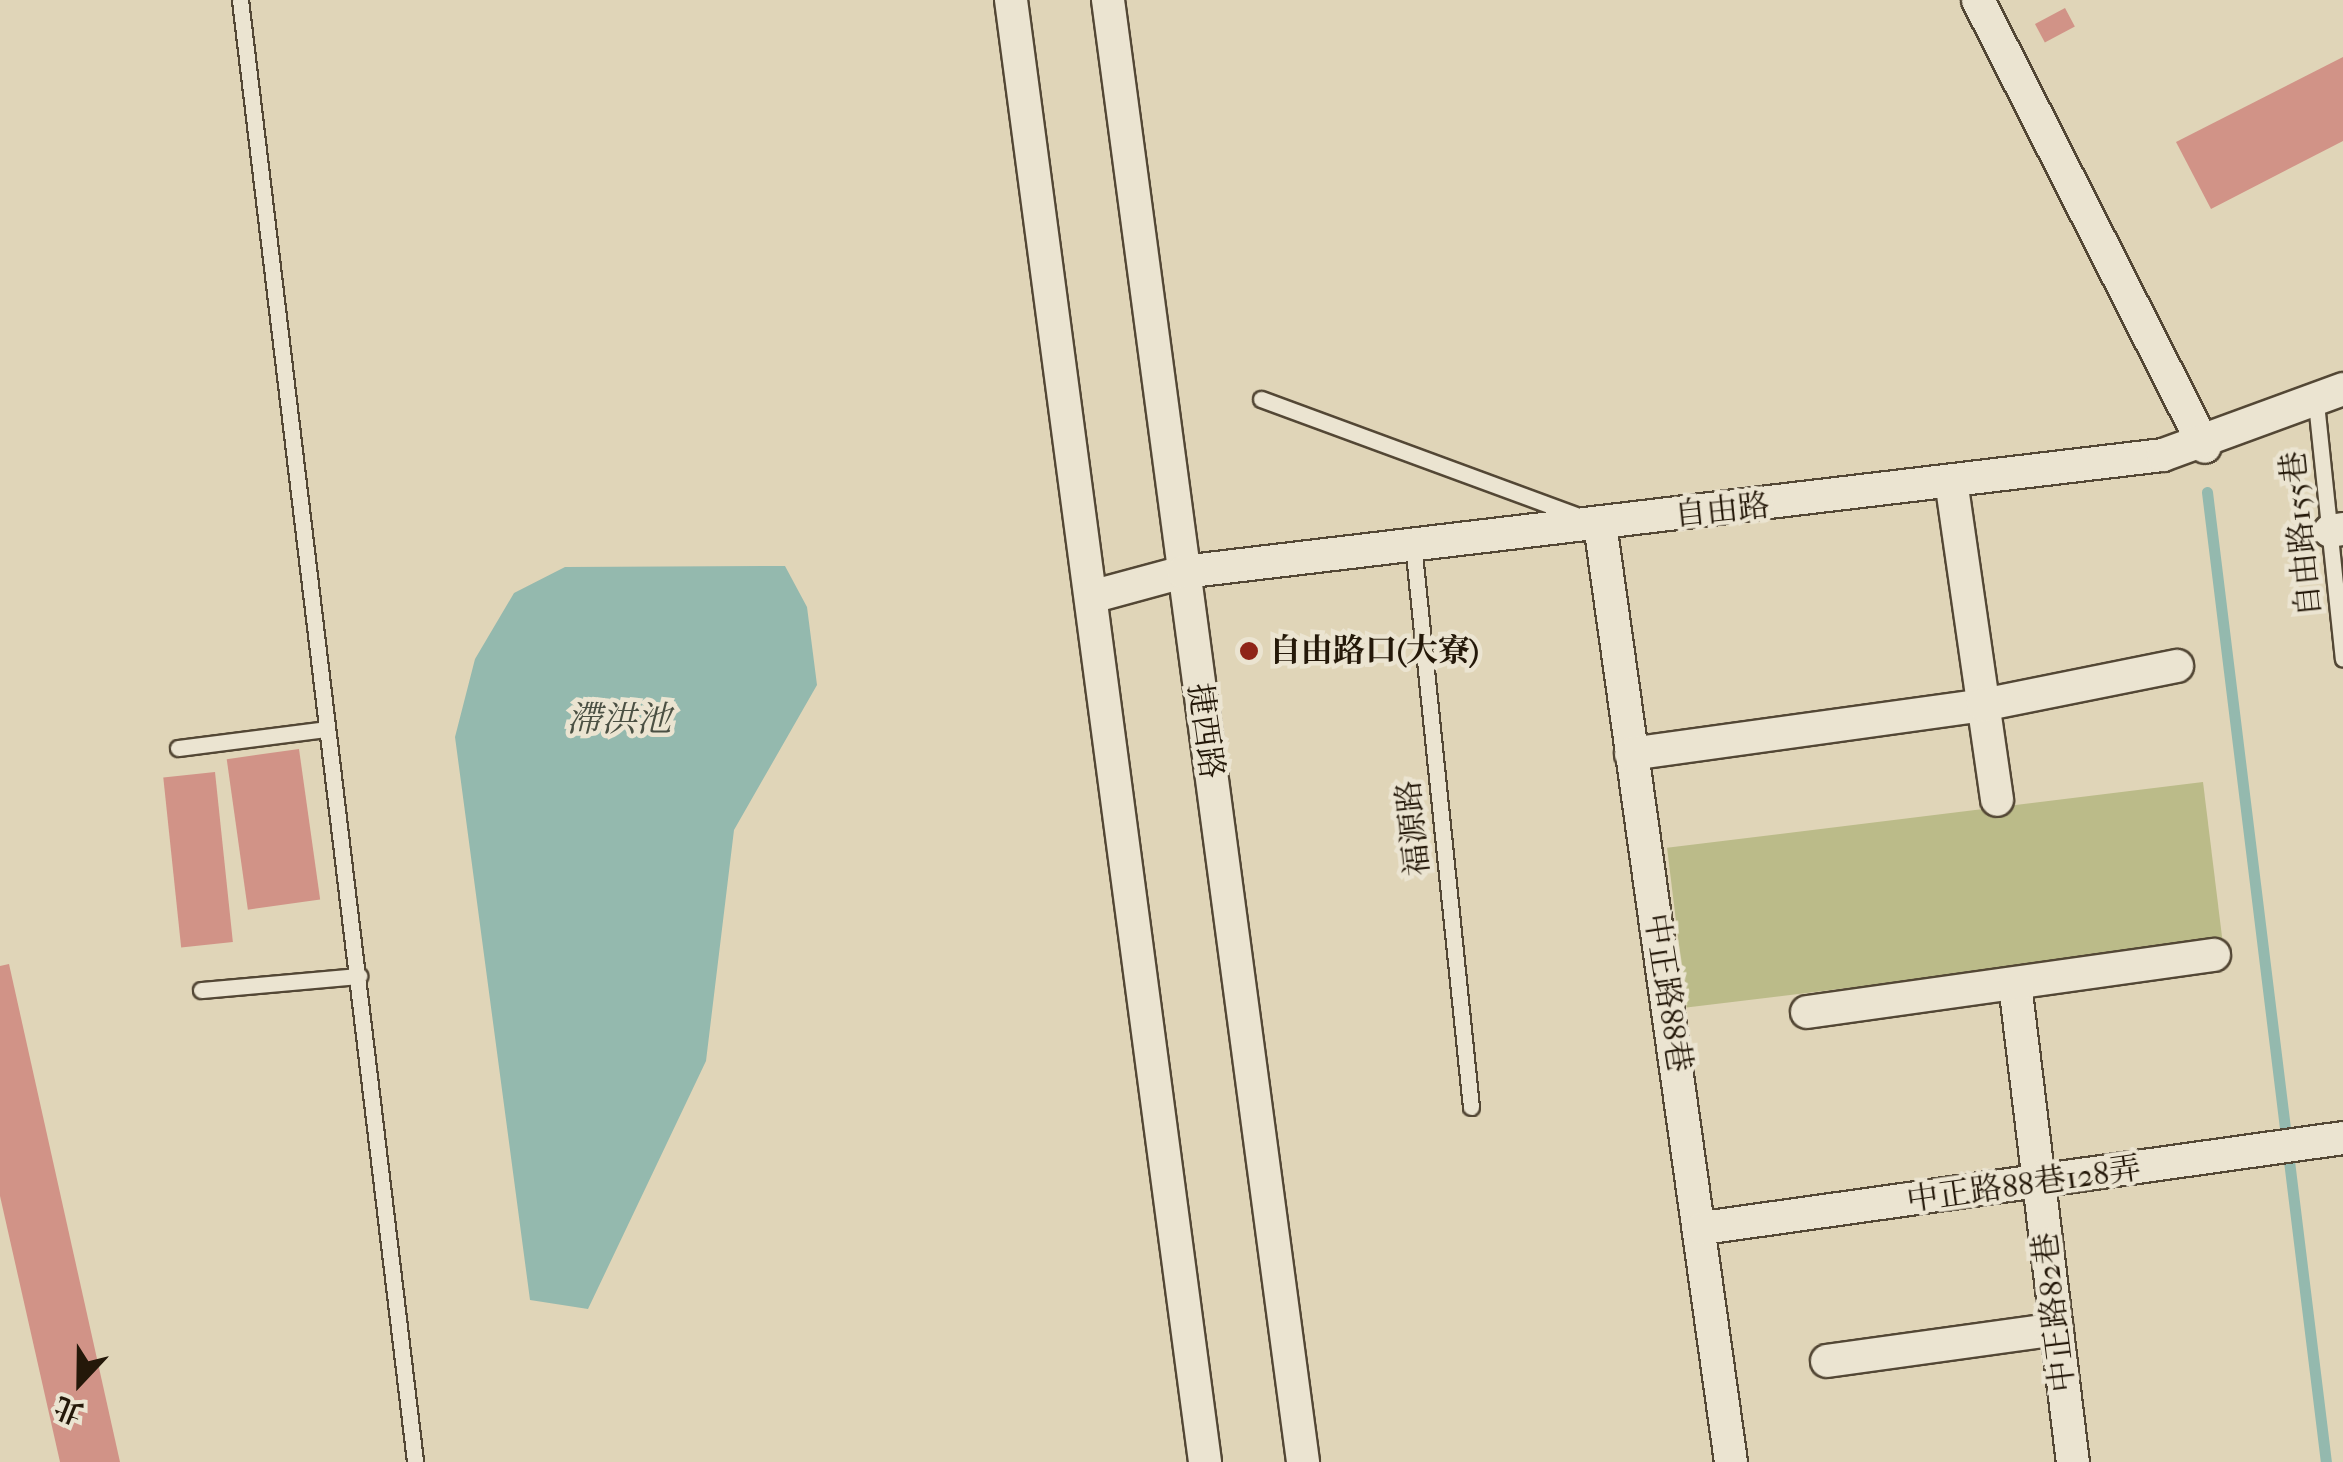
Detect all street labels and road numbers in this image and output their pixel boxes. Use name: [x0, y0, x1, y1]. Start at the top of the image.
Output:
street label: 自由路155巷: [2274, 449, 2330, 619]
street label: 自由路: [1672, 487, 1772, 535]
street label: 捷西路: [1179, 681, 1231, 781]
street label: 福源路: [1390, 778, 1438, 878]
street label: 中正路88巷: [1636, 911, 1698, 1075]
street label: 中正路88巷128弄: [1904, 1150, 2144, 1220]
street label: 中正路82巷: [2026, 1230, 2084, 1394]

